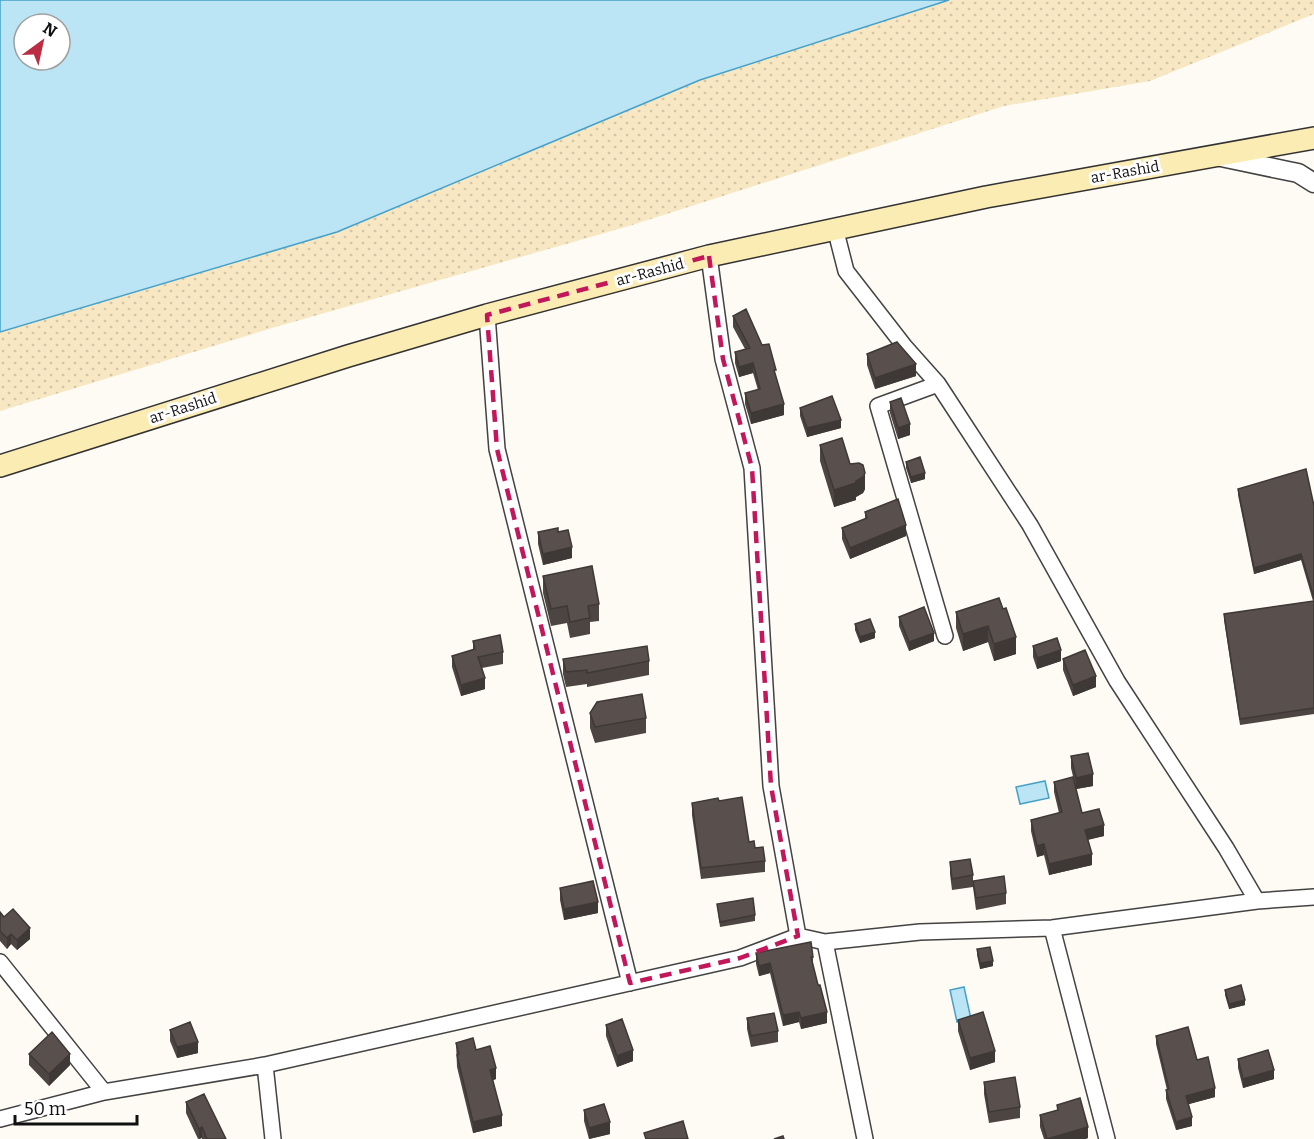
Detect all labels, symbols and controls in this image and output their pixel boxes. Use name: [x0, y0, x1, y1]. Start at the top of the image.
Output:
north arrow: [12, 12, 72, 72]
text: N: [40, 19, 60, 41]
street label: ar-Rashid: [1089, 157, 1161, 187]
street label: ar-Rashid: [614, 254, 686, 290]
street label: ar-Rashid: [147, 389, 219, 427]
scale bar: [15, 1088, 136, 1126]
text: 50 m: [24, 1098, 66, 1120]

